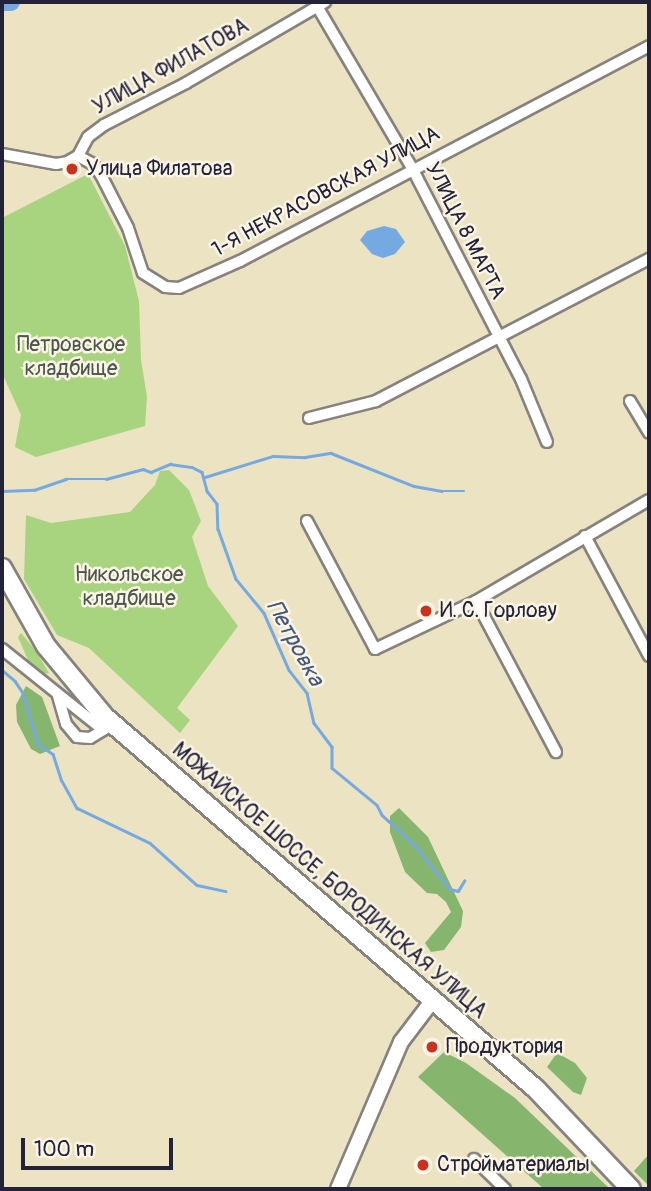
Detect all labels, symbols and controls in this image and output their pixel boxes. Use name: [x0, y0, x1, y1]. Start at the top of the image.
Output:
street label: УЛИЦА ФИЛАТОВА: [89, 14, 253, 120]
street label: 1-Я НЕКРАСОВСКАЯ УЛИЦА: [208, 121, 444, 263]
place label: Улица Филатова: [86, 156, 233, 182]
street label: УЛИЦА 8 МАРТА: [420, 158, 510, 304]
marker: Улица Филатова: [64, 161, 80, 177]
park label: Петровское кладбище: [17, 332, 125, 382]
park label: Никольское кладбище: [75, 562, 183, 612]
water label: Петровка: [260, 595, 330, 691]
place label: И. С. Горлову: [440, 598, 557, 624]
marker: И. С. Горлову: [418, 603, 434, 619]
street label: МОЖАЙСКОЕ ШОССЕ, БОРОДИНСКАЯ УЛИЦА: [167, 738, 491, 1024]
place label: Продуктория: [446, 1034, 563, 1060]
marker: Продуктория: [424, 1039, 440, 1055]
scale bar: [24, 1124, 177, 1168]
text: 100 m: [34, 1136, 94, 1163]
place label: Стройматериалы: [437, 1152, 590, 1178]
marker: Стройматериалы: [415, 1157, 431, 1173]

